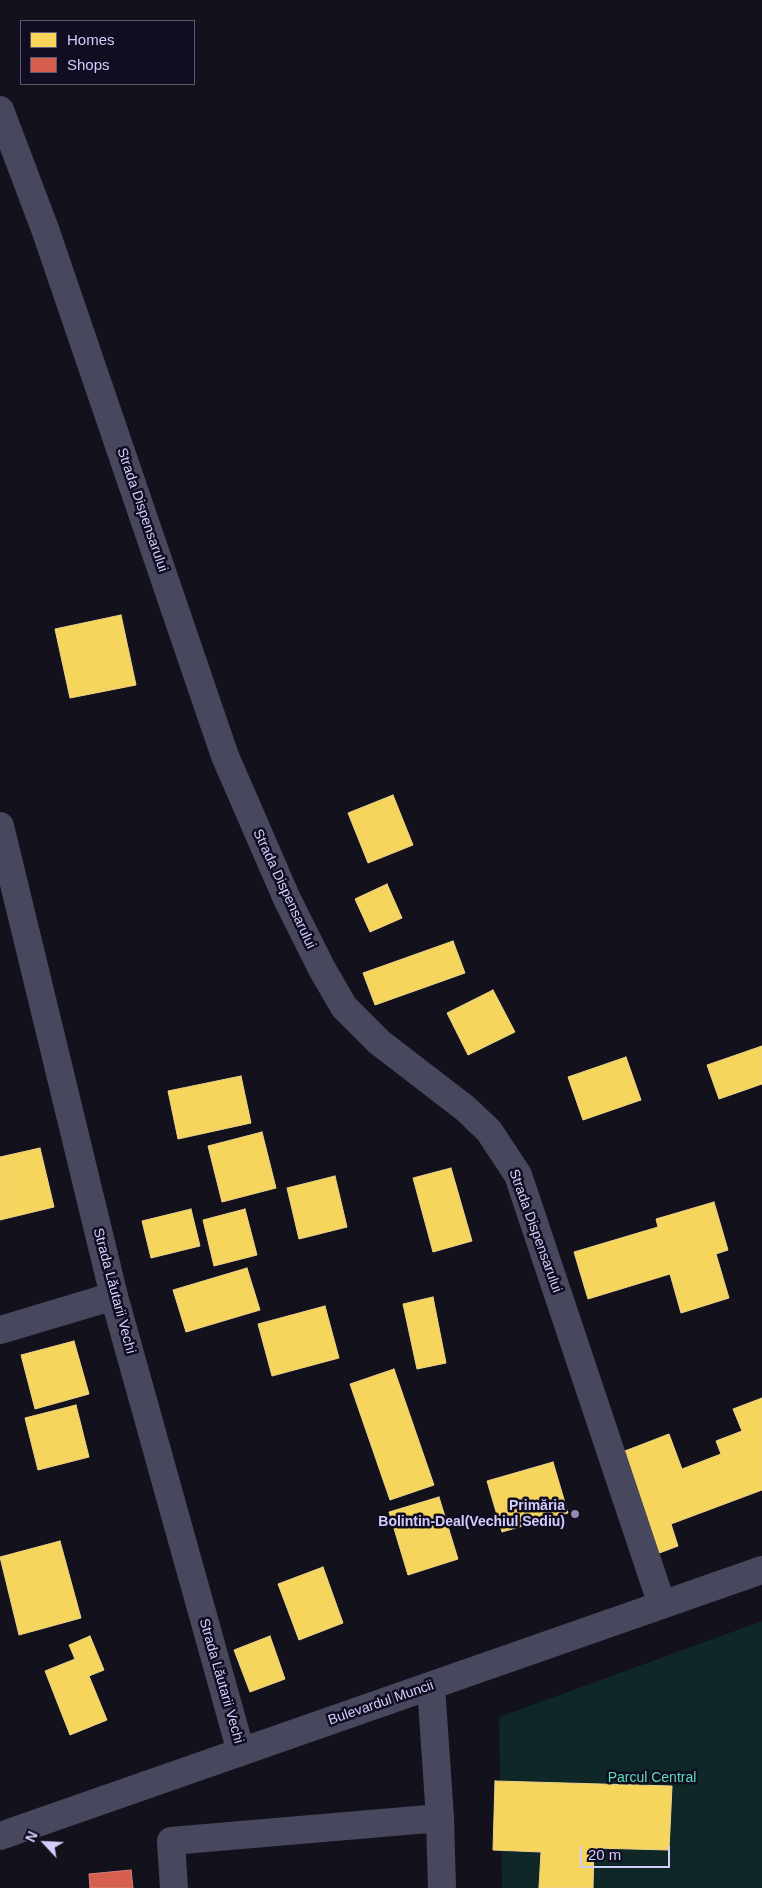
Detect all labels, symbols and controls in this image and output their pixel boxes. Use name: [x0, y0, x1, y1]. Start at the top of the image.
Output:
legend: [20, 20, 195, 85]
text: Homes: [67, 31, 115, 48]
text: Shops: [67, 56, 110, 73]
street label: Strada Dispensarului: [113, 446, 171, 574]
street label: Strada Dispensarului: [249, 827, 319, 951]
street label: Strada Dispensarului: [505, 1167, 565, 1295]
street label: Strada Lăutarii Vechi: [89, 1226, 139, 1356]
place label: Primăria Bolintin-Deal(Vechiul Sediu): [378, 1498, 565, 1530]
marker: Primăria Bolintin-Deal(Vechiul Sediu): [569, 1508, 581, 1520]
street label: Strada Lăutarii Vechi: [195, 1617, 247, 1745]
street label: Bulevardul Muncii: [326, 1677, 436, 1729]
park label: Parcul Central: [608, 1770, 696, 1786]
north arrow: [20, 1818, 70, 1868]
text: N: [22, 1829, 41, 1845]
scale bar: [582, 1836, 672, 1868]
text: 20 m: [588, 1846, 621, 1863]

